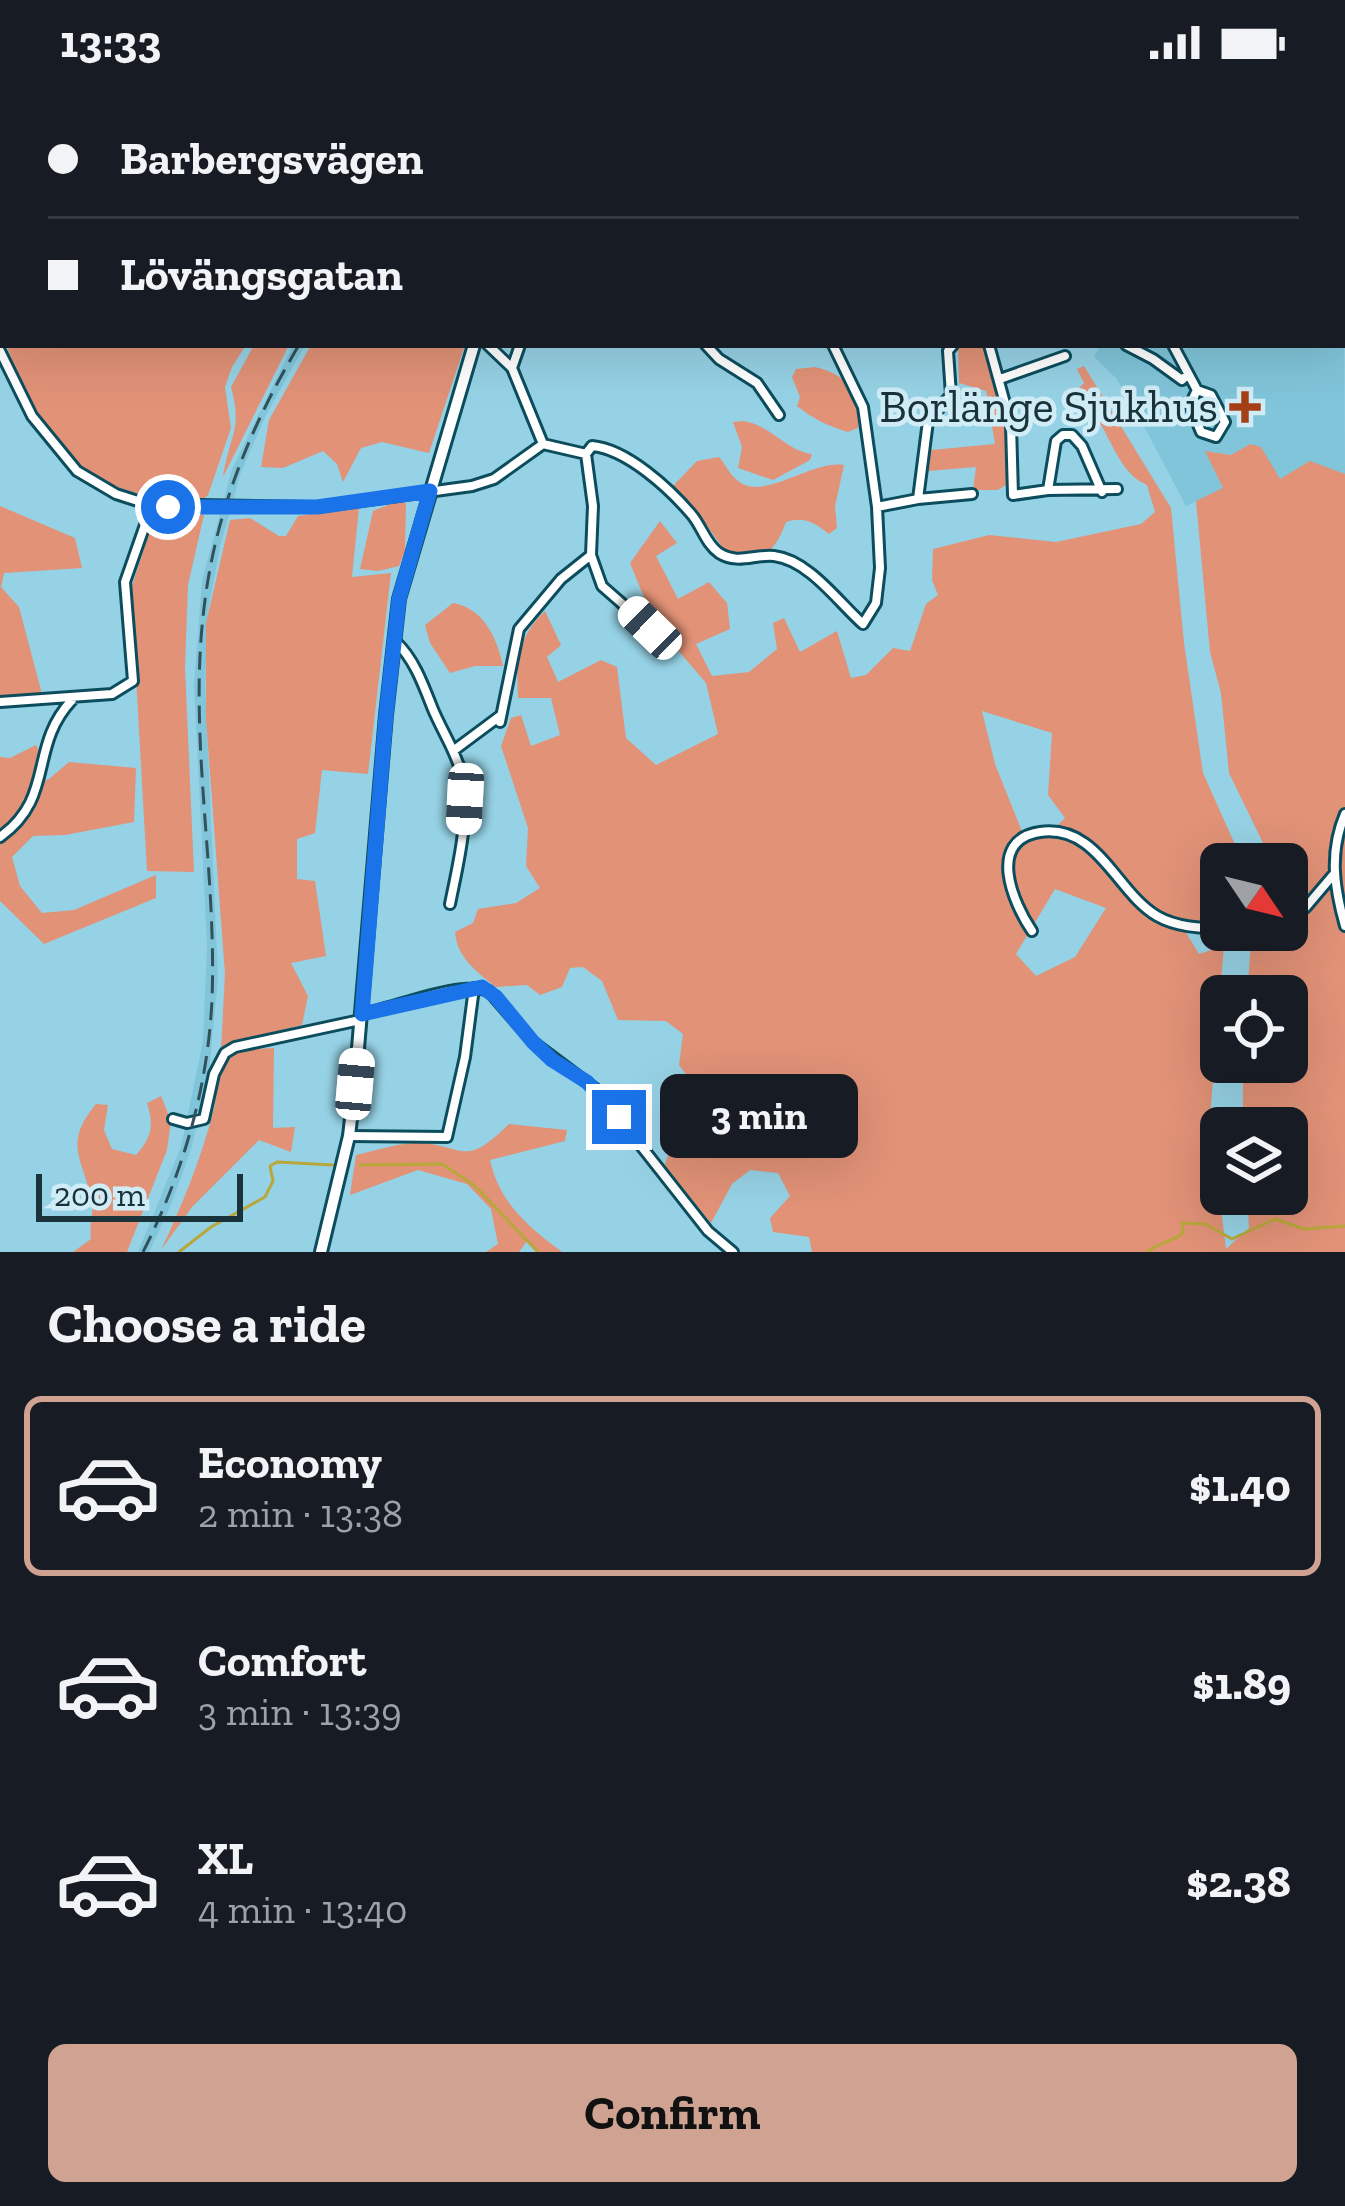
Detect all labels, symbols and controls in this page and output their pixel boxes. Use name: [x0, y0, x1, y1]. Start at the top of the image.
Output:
text: 13:33: [60, 15, 161, 69]
text: Barbergsvägen: [120, 132, 423, 186]
text: Lövängsgatan: [120, 248, 403, 302]
place label: Borlänge Sjukhus: [880, 380, 1218, 434]
marker: Borlänge Sjukhus: [1229, 391, 1261, 423]
route start: [141, 480, 195, 534]
car: [612, 590, 688, 666]
car: [445, 762, 485, 836]
north arrow: [1200, 843, 1308, 951]
map controls: [1200, 843, 1308, 1215]
button: locate: [1200, 975, 1308, 1083]
car: [334, 1047, 376, 1121]
callout: 3 min: [661, 1075, 859, 1159]
route end: [592, 1090, 646, 1144]
text: 3 min: [710, 1092, 808, 1139]
button: layers: [1200, 1107, 1308, 1215]
scale bar: [36, 1168, 243, 1221]
text: 200 m: [54, 1175, 145, 1214]
text: Choose a ride: [48, 1291, 366, 1356]
icon: car: [54, 1432, 162, 1540]
text: Economy: [198, 1436, 382, 1490]
text: $1.40: [1189, 1459, 1291, 1513]
text: 2 min · 13:38: [198, 1490, 403, 1537]
icon: car: [54, 1630, 162, 1738]
text: Comfort: [198, 1634, 366, 1688]
text: $1.89: [1192, 1657, 1291, 1711]
text: 3 min · 13:39: [198, 1688, 402, 1735]
icon: car: [54, 1828, 162, 1936]
text: XL: [198, 1832, 253, 1886]
text: $2.38: [1186, 1855, 1291, 1909]
text: 4 min · 13:40: [198, 1886, 407, 1933]
button: Confirm: [48, 2044, 1297, 2182]

